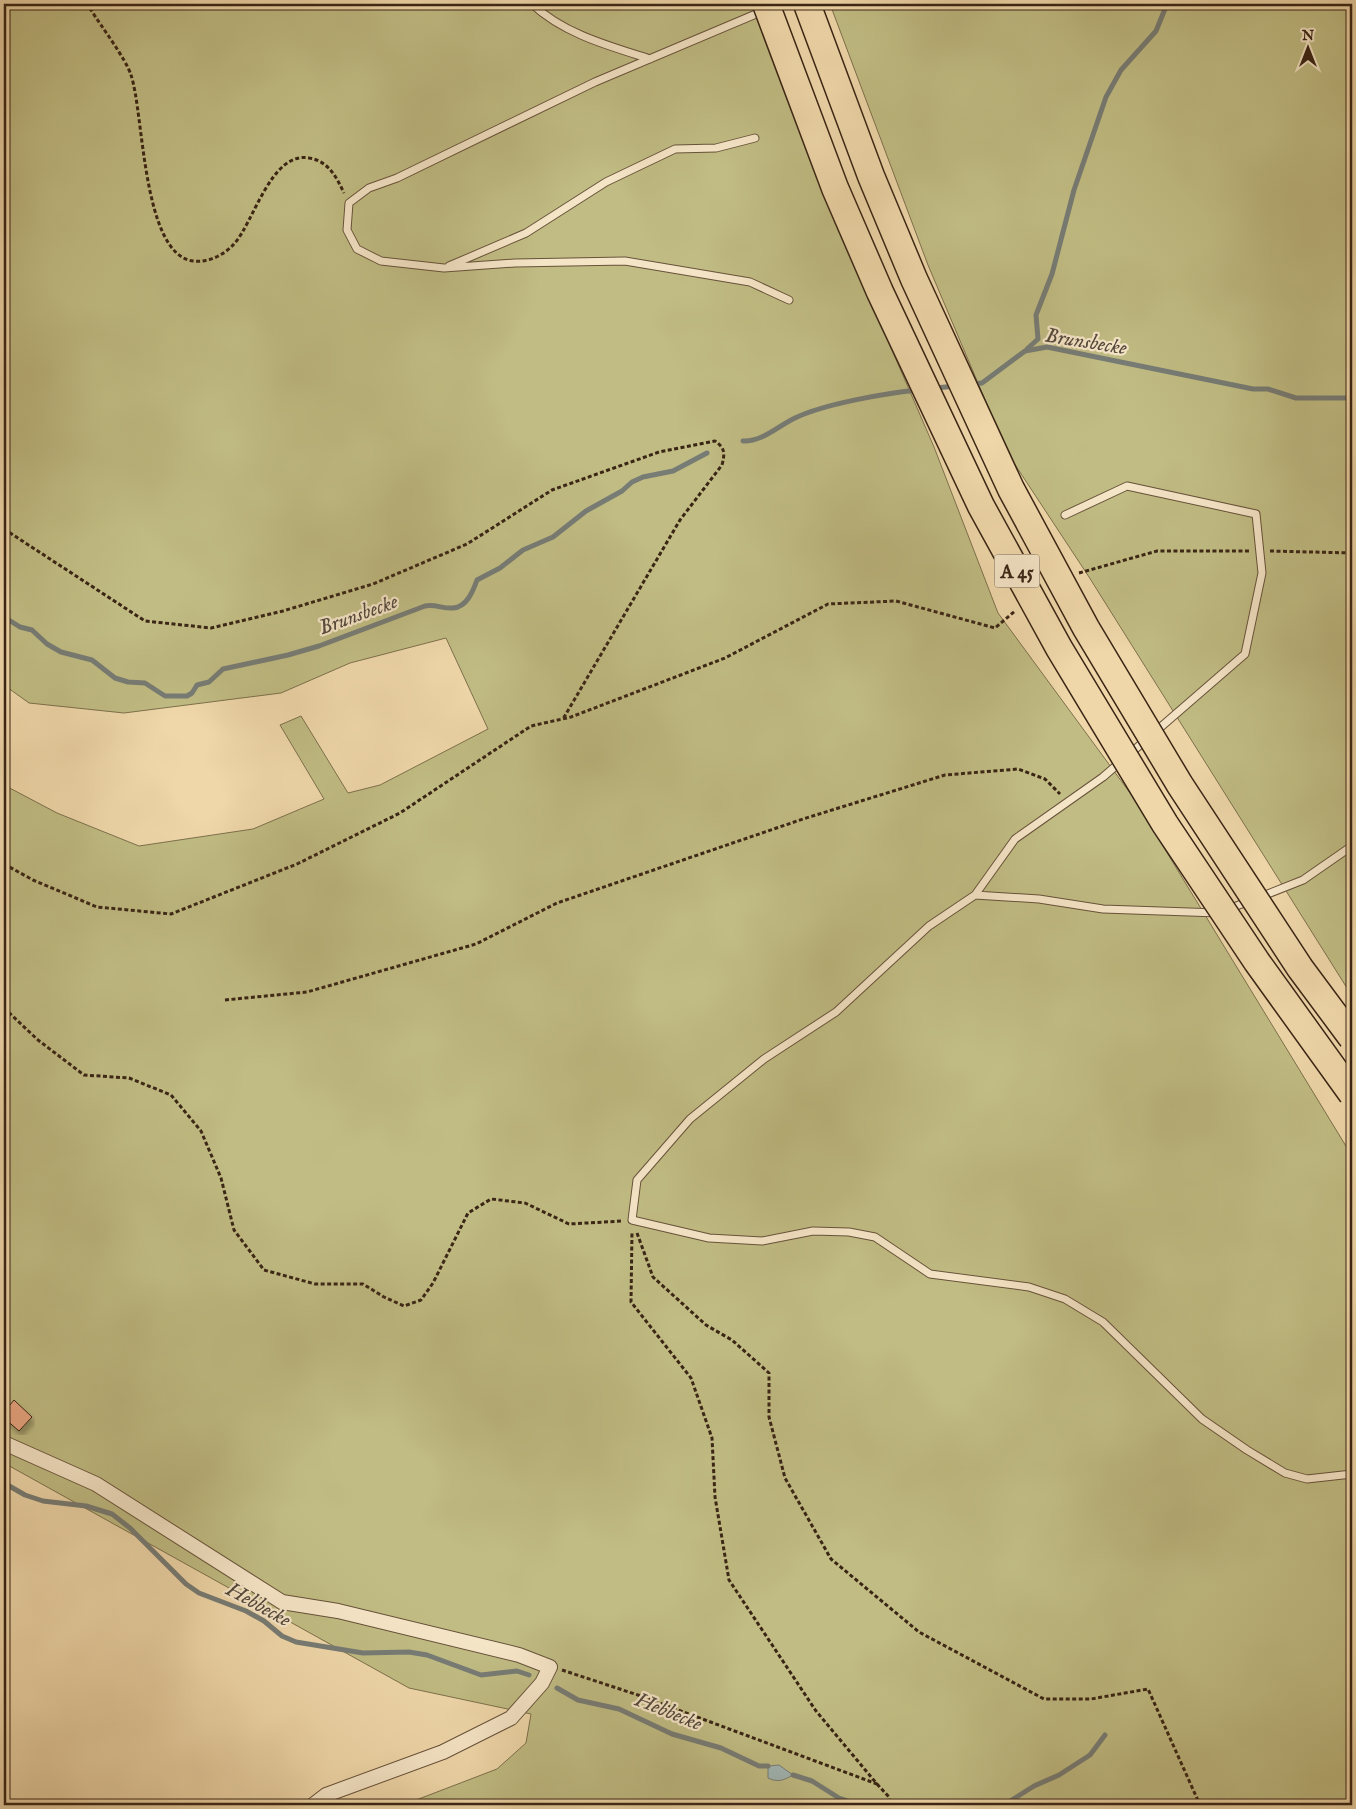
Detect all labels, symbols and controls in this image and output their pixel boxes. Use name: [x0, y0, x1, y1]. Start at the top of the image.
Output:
north arrow: [1284, 22, 1334, 72]
text: N: [1301, 27, 1314, 45]
water label: Brunsbecke: [1043, 323, 1129, 362]
road number: A 45: [994, 554, 1040, 588]
water label: Brunsbecke: [315, 589, 402, 642]
water label: Hebbecke: [220, 1576, 295, 1634]
water label: Hebbecke: [630, 1686, 706, 1738]

